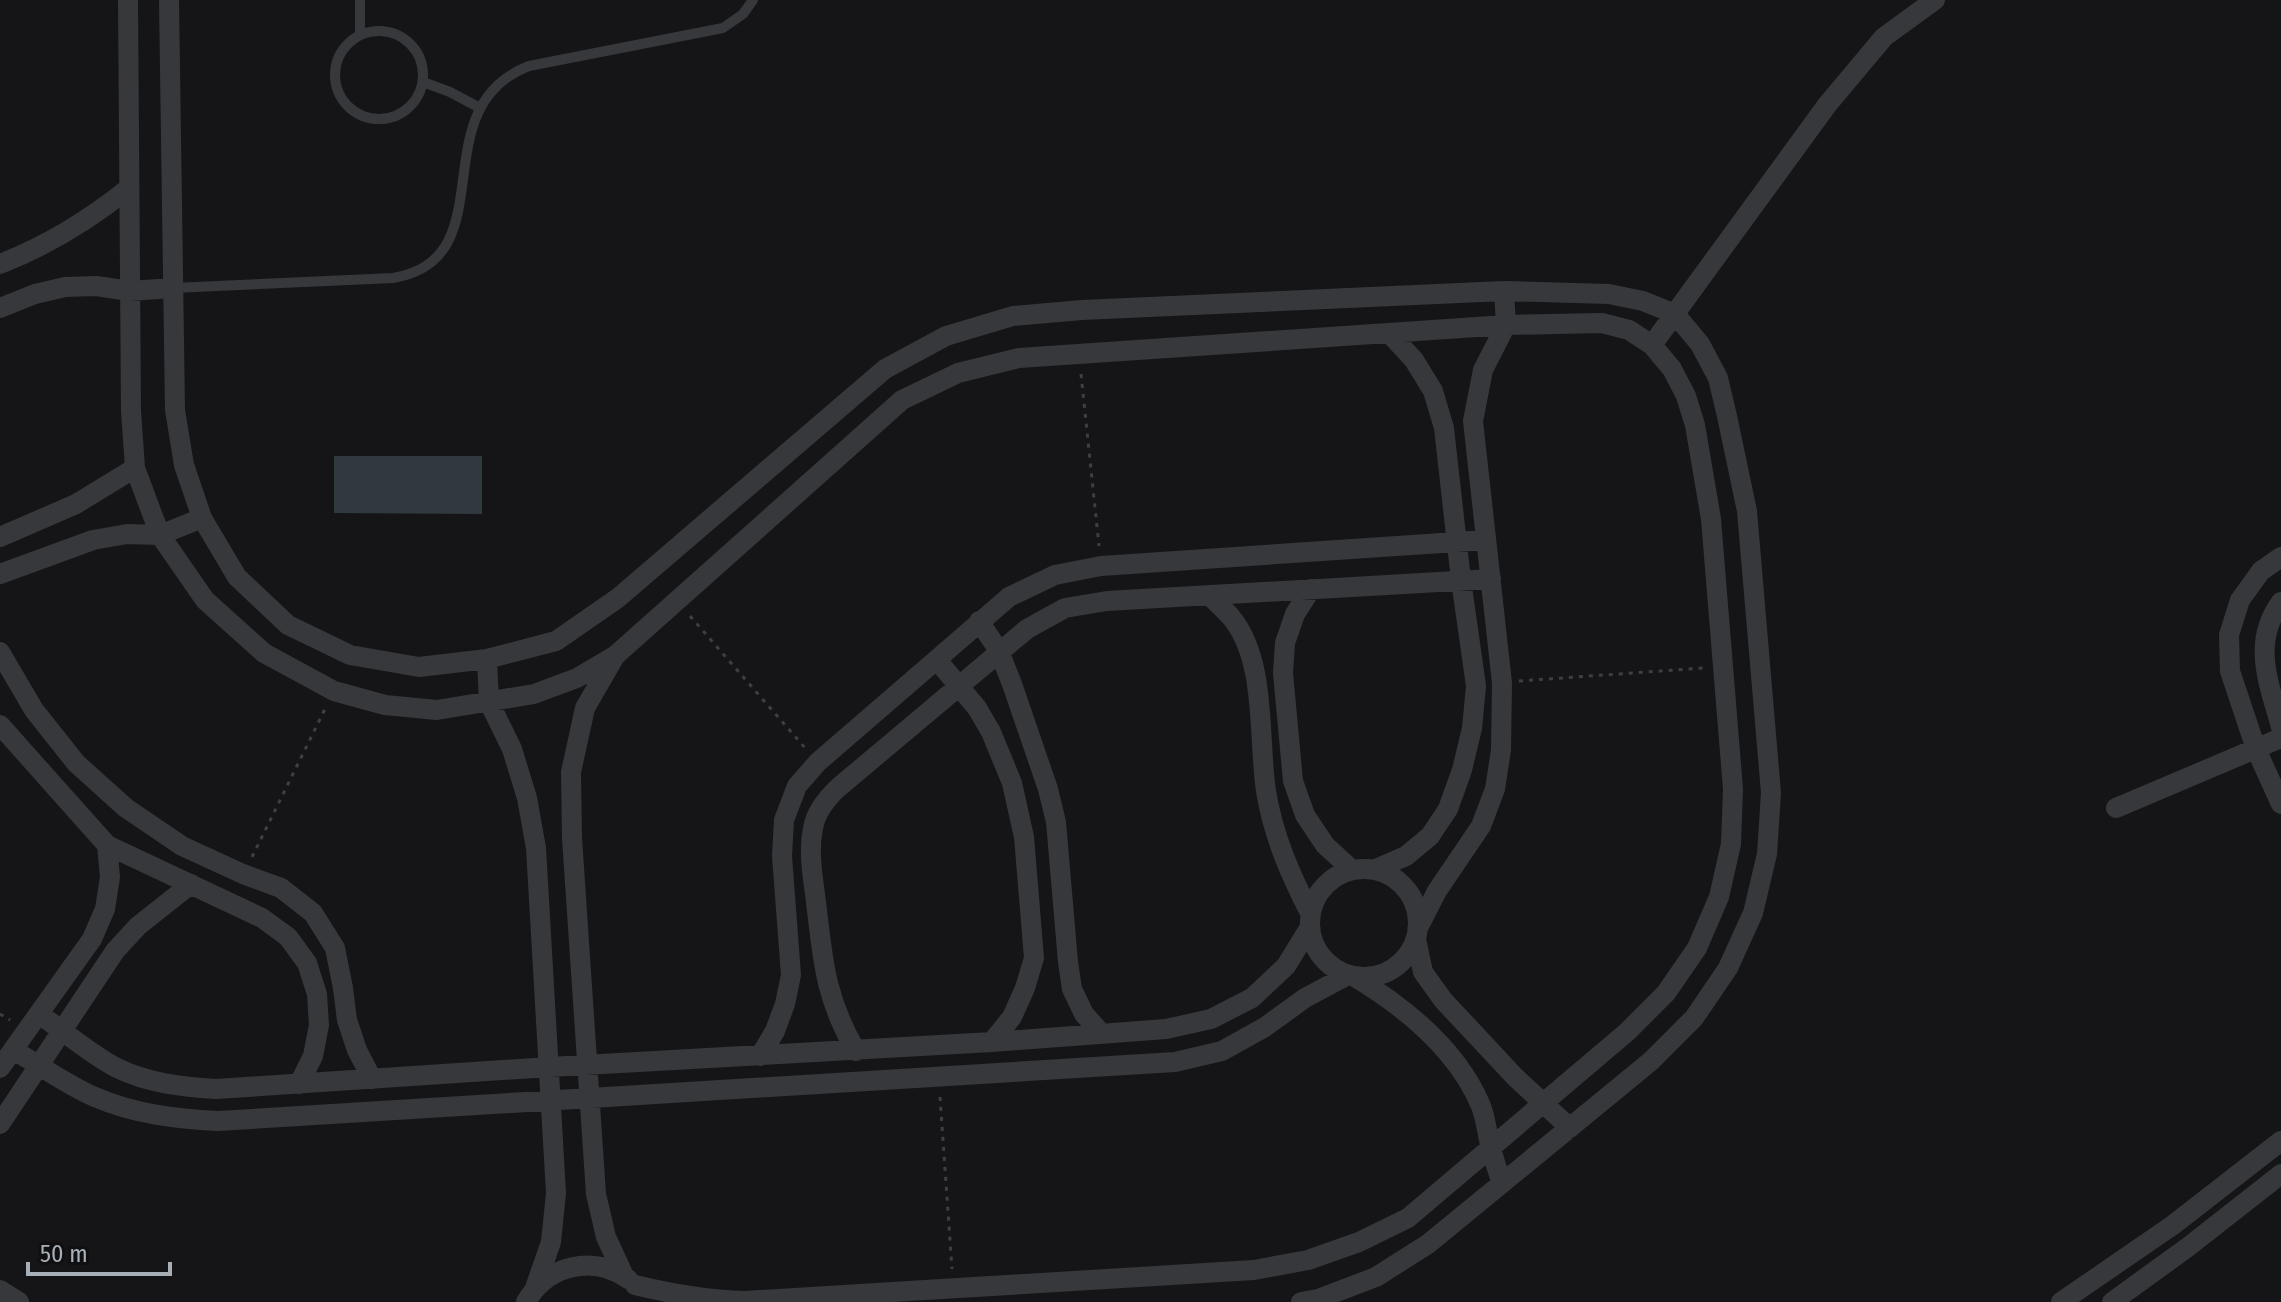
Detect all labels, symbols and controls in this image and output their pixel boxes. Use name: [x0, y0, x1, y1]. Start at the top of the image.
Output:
scale bar: [28, 1226, 170, 1276]
text: 50 m: [40, 1240, 88, 1268]

